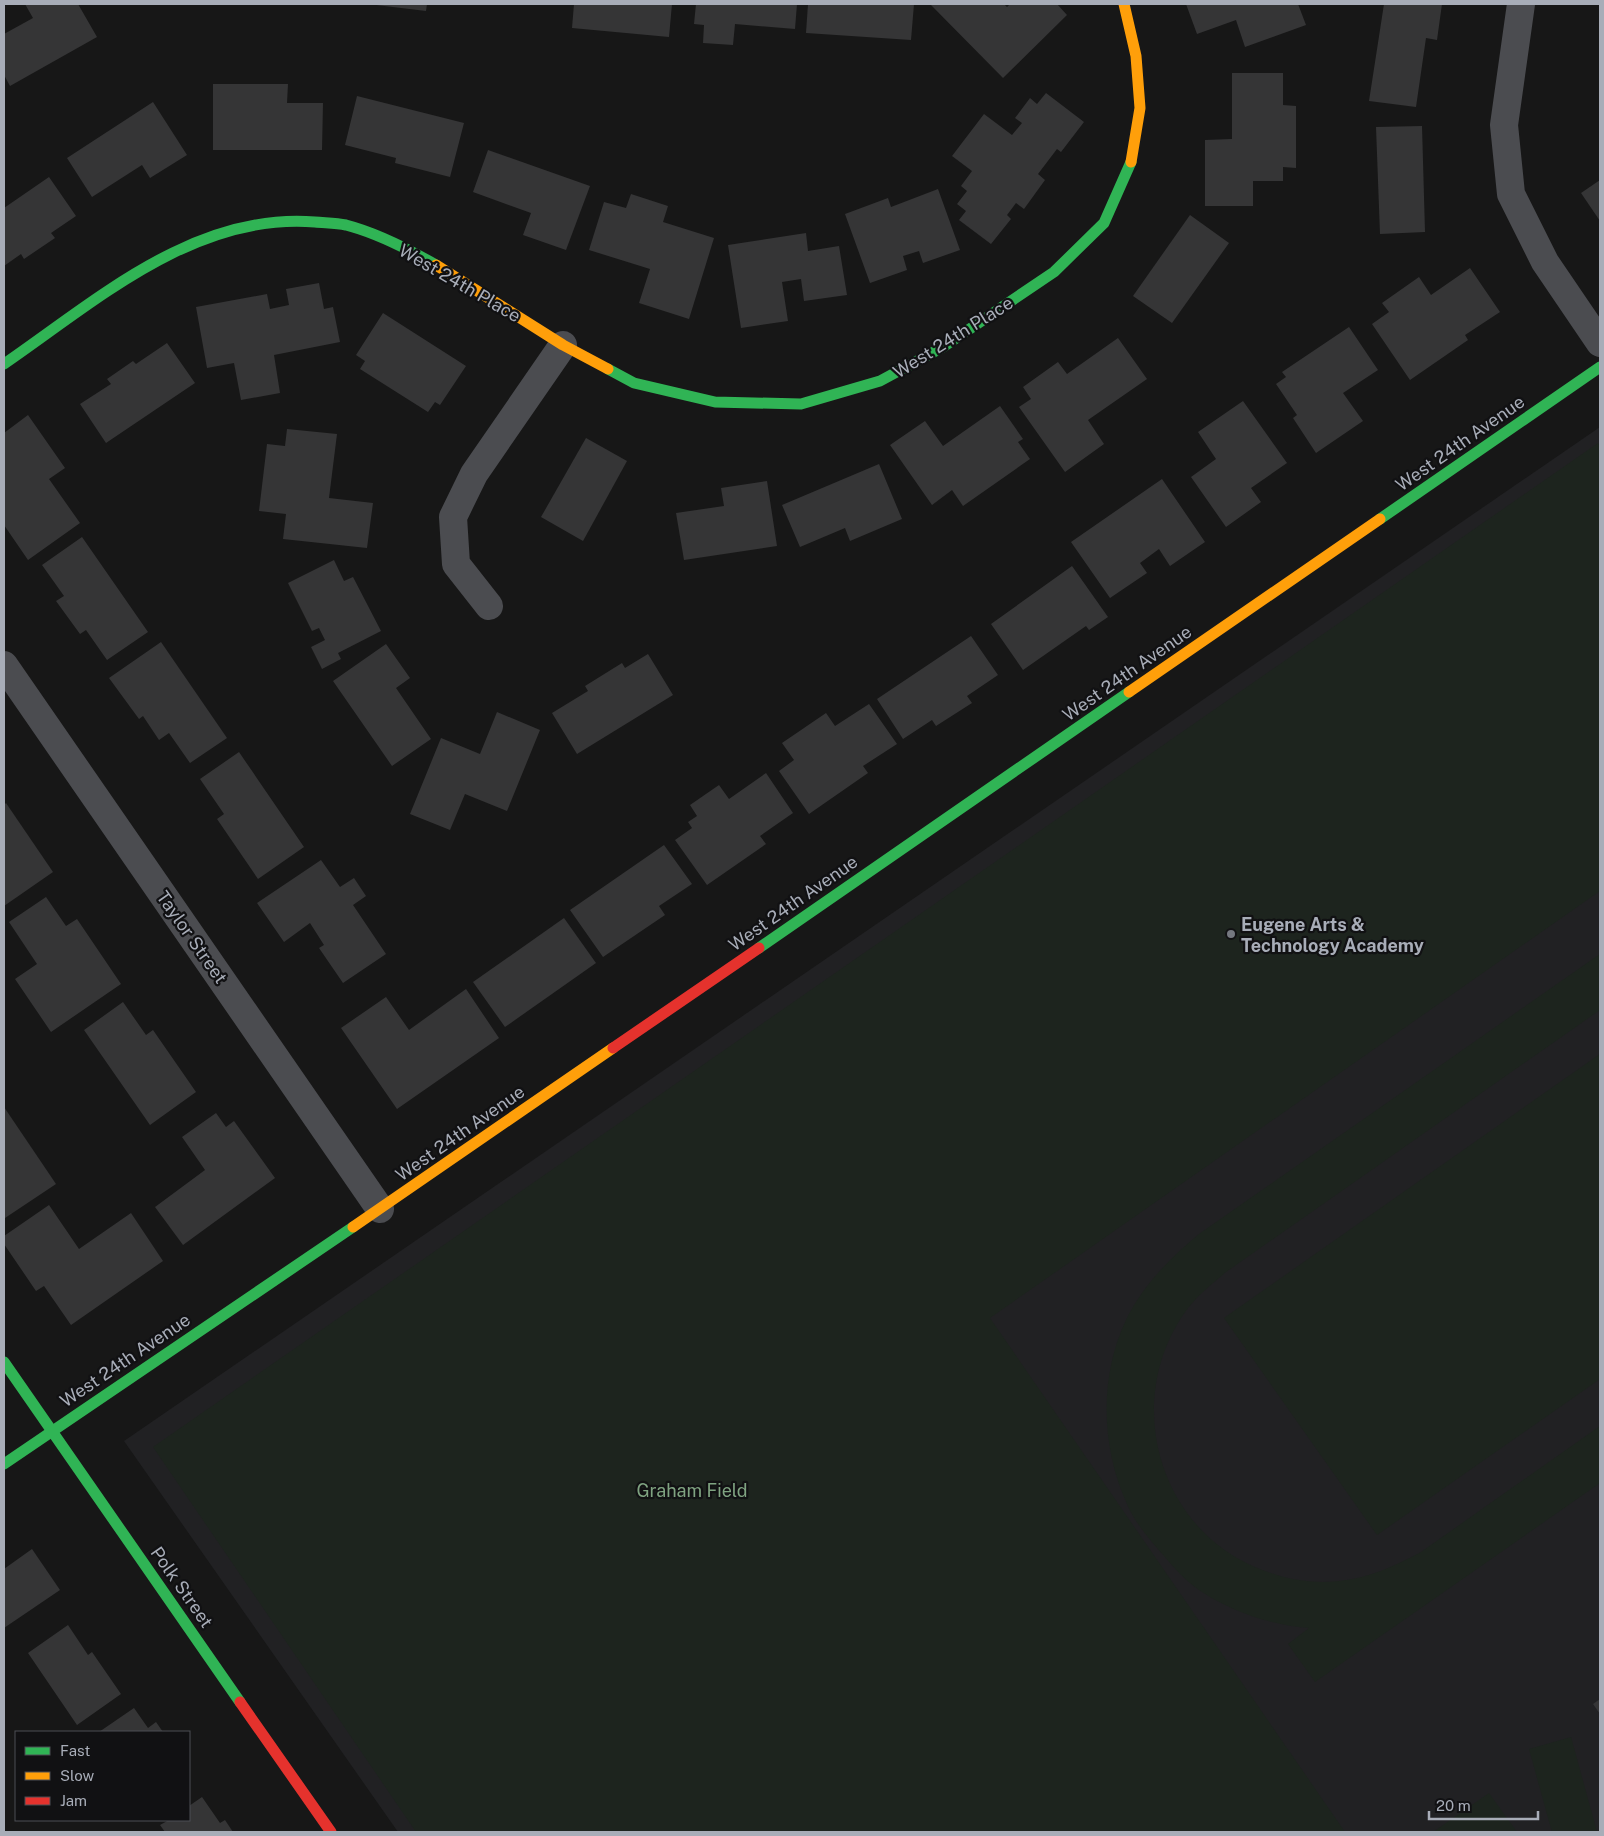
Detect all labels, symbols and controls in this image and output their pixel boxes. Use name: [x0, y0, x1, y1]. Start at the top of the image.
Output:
street label: West 24th Place: [395, 240, 525, 326]
street label: West 24th Place: [889, 292, 1017, 382]
street label: West 24th Avenue: [1392, 391, 1528, 495]
street label: West 24th Avenue: [1059, 621, 1195, 725]
street label: West 24th Avenue: [725, 851, 861, 955]
street label: Taylor Street: [152, 887, 232, 987]
place label: Eugene Arts & Technology Academy: [1241, 914, 1424, 956]
marker: Eugene Arts & Technology Academy: [1225, 928, 1237, 940]
street label: West 24th Avenue: [392, 1081, 528, 1185]
street label: West 24th Avenue: [56, 1309, 194, 1411]
park label: Graham Field: [636, 1480, 748, 1501]
street label: Polk Street: [146, 1543, 218, 1631]
legend: [15, 1731, 190, 1821]
text: Fast: [60, 1742, 90, 1759]
text: Slow: [60, 1767, 95, 1784]
scale bar: [1429, 1788, 1538, 1820]
text: Jam: [60, 1792, 87, 1809]
text: 20 m: [1436, 1797, 1471, 1814]

